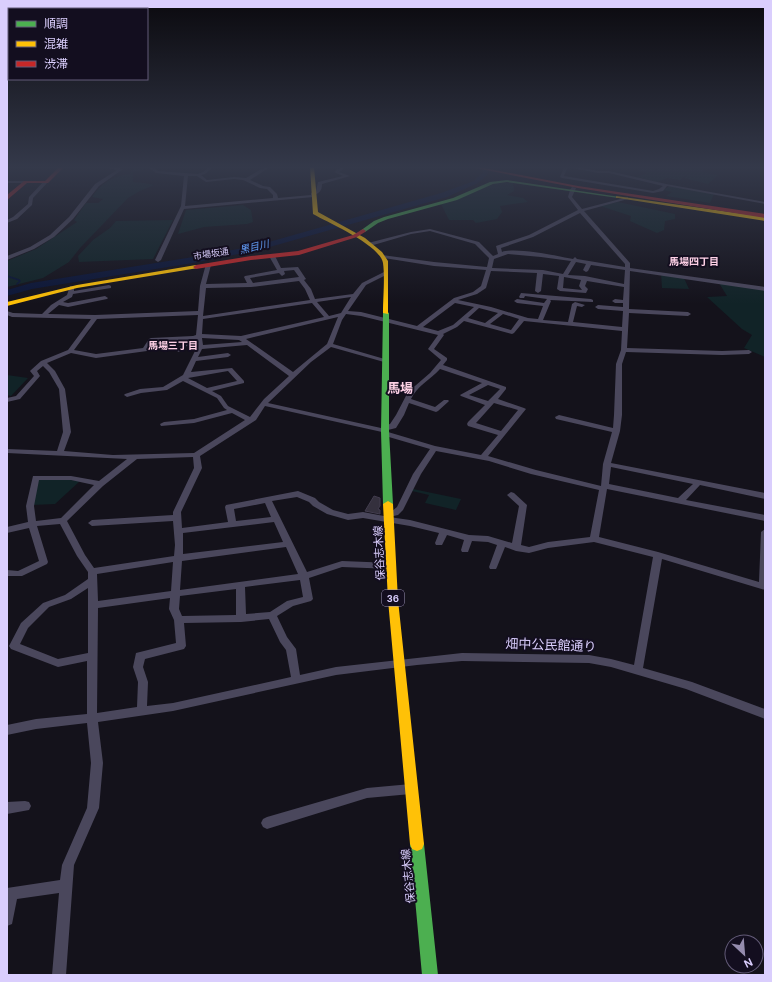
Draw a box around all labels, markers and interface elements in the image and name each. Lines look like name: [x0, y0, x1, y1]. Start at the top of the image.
legend: [8, 8, 148, 80]
text: 順調: [44, 16, 68, 32]
text: 混雑: [44, 36, 68, 52]
text: 渋滞: [44, 56, 68, 72]
water label: 黒目川: [238, 237, 271, 257]
street label: 市場坂通: [192, 245, 230, 263]
district label: 馬場四丁目: [669, 255, 719, 268]
district label: 馬場三丁目: [148, 339, 198, 352]
district label: 馬場: [387, 380, 413, 397]
street label: 保谷志木線: [371, 525, 387, 581]
road number: 36: [382, 590, 404, 606]
street label: 畑中公民館通り: [505, 635, 597, 655]
street label: 保谷志木線: [398, 848, 418, 904]
north arrow: [724, 934, 764, 974]
text: N: [742, 955, 755, 971]

